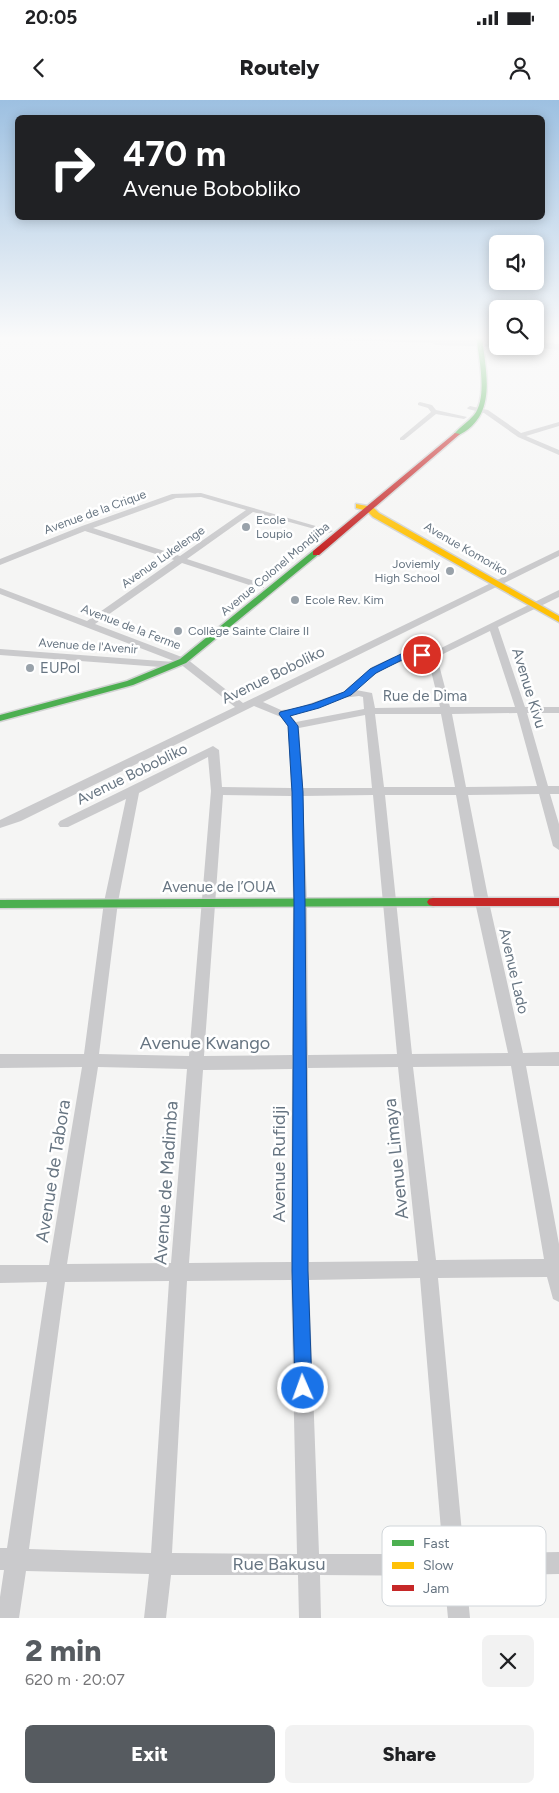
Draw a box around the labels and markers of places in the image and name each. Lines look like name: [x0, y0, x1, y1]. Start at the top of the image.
place label: Ecole Loupio: [256, 513, 293, 541]
marker: Ecole Loupio: [240, 521, 252, 533]
place label: Joviemly High School: [374, 557, 441, 585]
marker: Joviemly High School: [444, 565, 456, 577]
place label: Ecole Rev. Kim: [305, 593, 384, 607]
marker: Ecole Rev. Kim: [289, 594, 301, 606]
place label: Collège Sainte Claire II: [188, 624, 309, 638]
marker: Collège Sainte Claire II: [172, 625, 184, 637]
pin: [401, 634, 443, 676]
place label: EUPol: [40, 659, 80, 677]
marker: EUPol: [24, 662, 36, 674]

